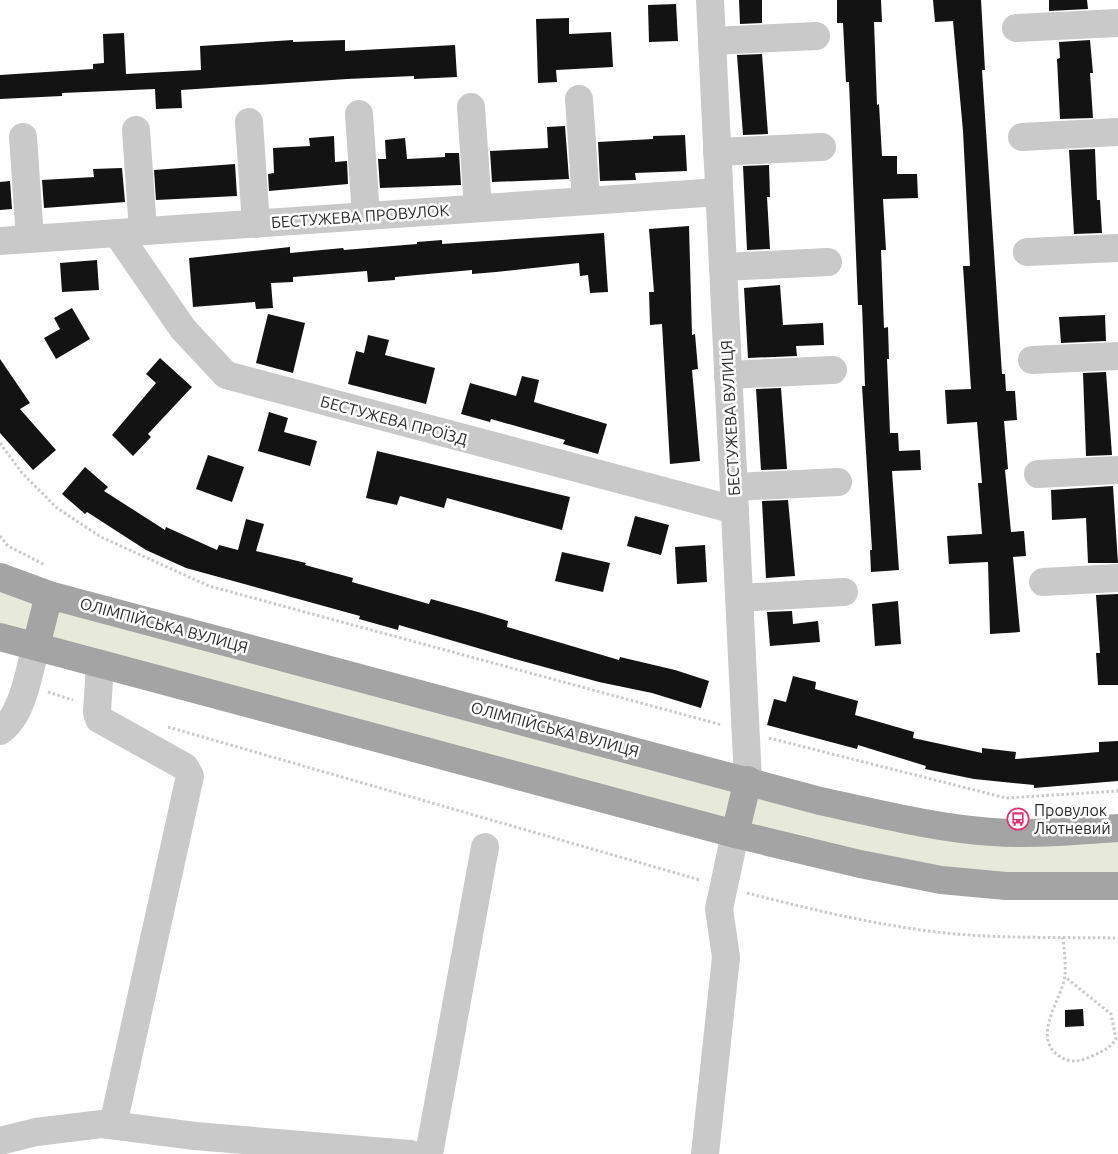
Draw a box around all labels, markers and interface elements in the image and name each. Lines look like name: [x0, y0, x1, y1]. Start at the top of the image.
street label: БЕСТУЖЕВА ПРОВУЛОК: [270, 201, 450, 231]
street label: БЕСТУЖЕВА ВУЛИЦЯ: [717, 340, 743, 496]
street label: БЕСТУЖЕВА ПРОЇЗД: [319, 392, 469, 448]
street label: ОЛІМПІЙСЬКА ВУЛИЦЯ: [78, 593, 250, 656]
street label: ОЛІМПІЙСЬКА ВУЛИЦЯ: [469, 697, 641, 760]
place label: Провулок Лютневий: [1034, 801, 1111, 837]
bus stop icon: Провулок Лютневий: [1006, 807, 1030, 831]

